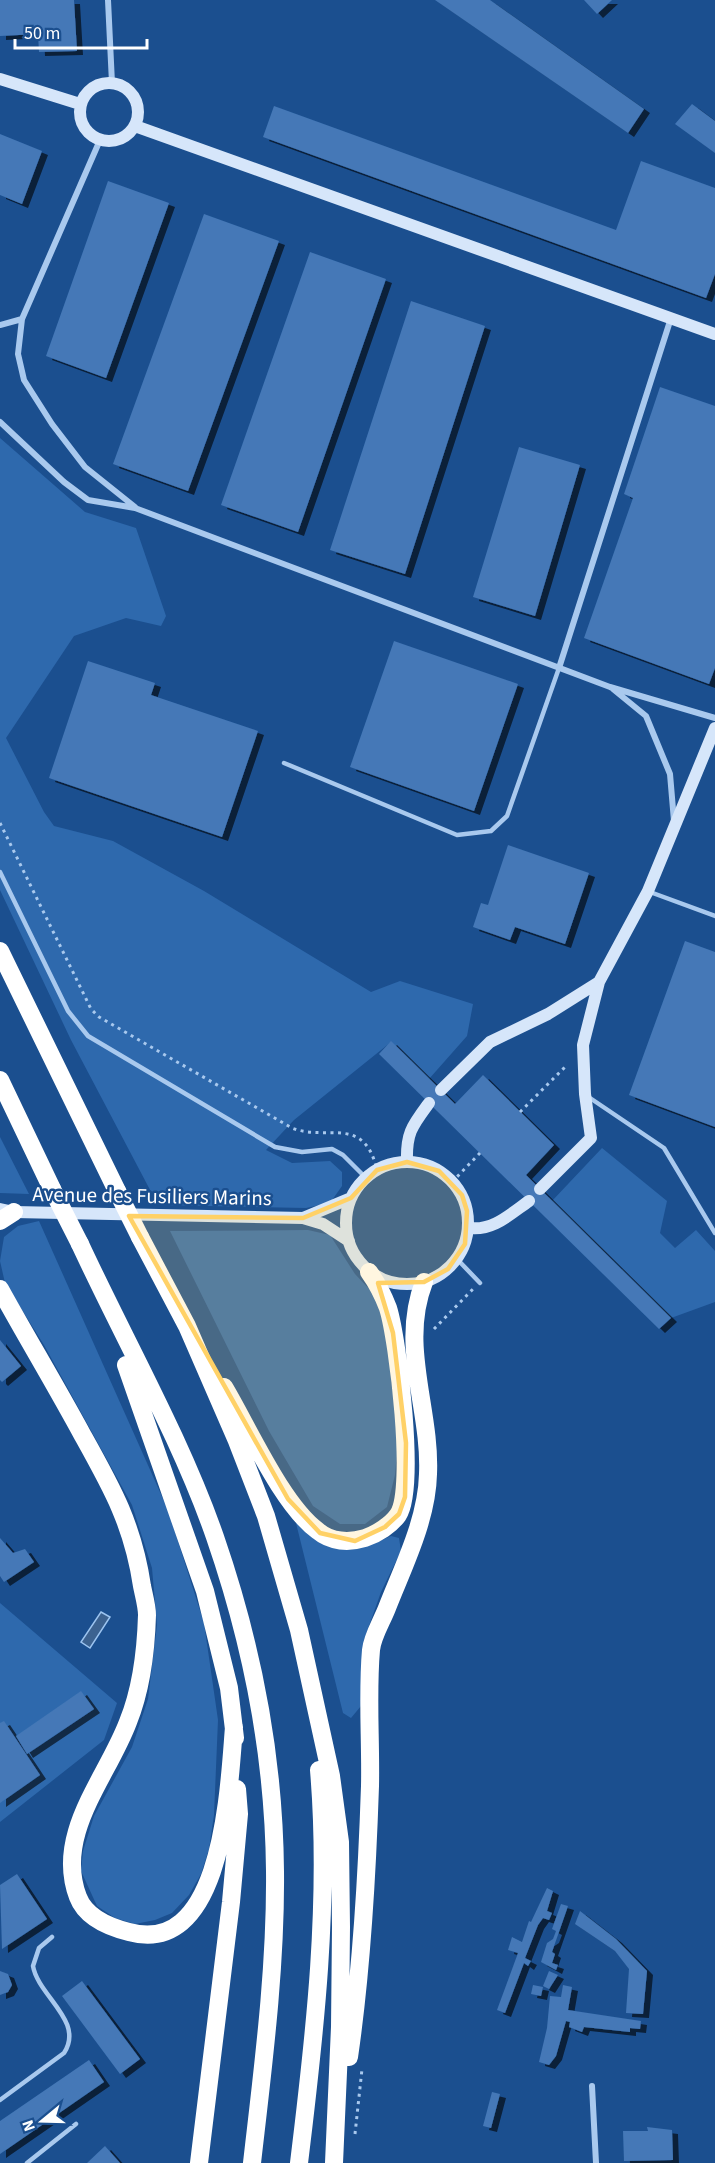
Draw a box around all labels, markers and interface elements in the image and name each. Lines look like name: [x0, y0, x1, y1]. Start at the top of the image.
scale bar: [15, 12, 147, 50]
text: 50 m: [24, 21, 60, 46]
street label: Avenue des Fusiliers Marins: [32, 1179, 272, 1213]
north arrow: [12, 2091, 72, 2151]
text: N: [17, 2117, 41, 2134]

